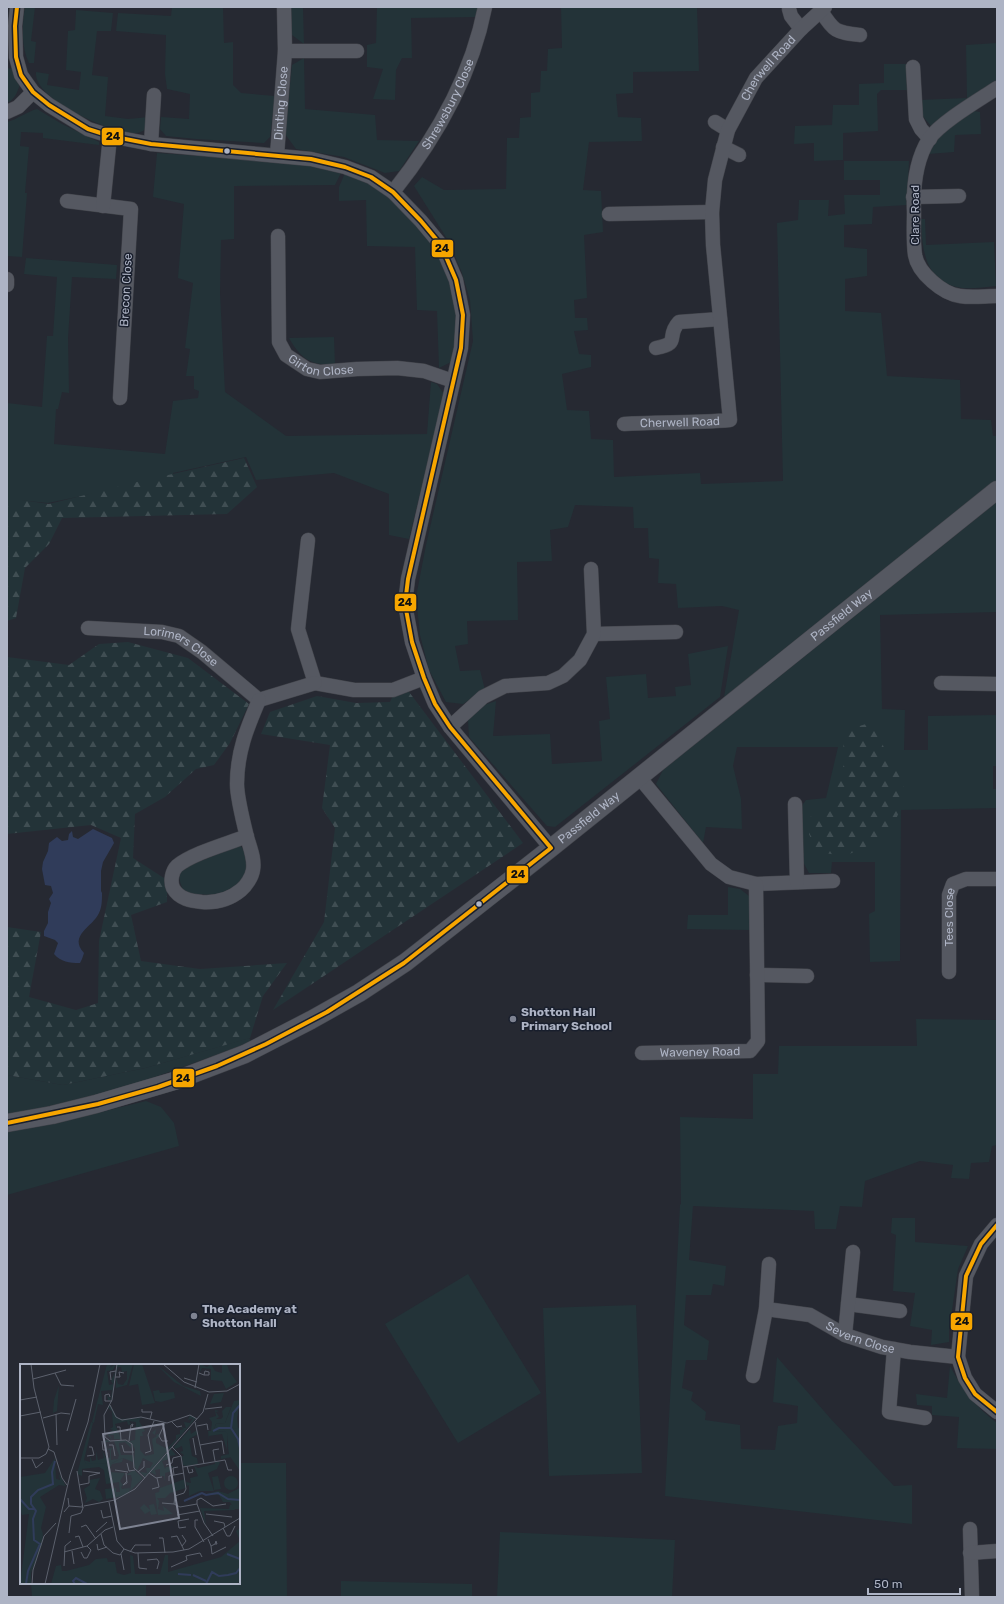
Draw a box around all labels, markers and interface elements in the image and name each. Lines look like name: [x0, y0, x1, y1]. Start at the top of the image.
street label: Cherwell Road: [738, 33, 799, 103]
street label: Shrewsbury Close: [419, 57, 477, 152]
street label: Dinting Close: [271, 65, 291, 141]
line badge: 24: [101, 127, 124, 146]
text: 24: [106, 130, 121, 143]
unlabelled marker: [222, 146, 232, 156]
street label: Clare Road: [908, 185, 922, 245]
line badge: 24: [431, 239, 454, 258]
text: 24: [435, 242, 450, 255]
street label: Brecon Close: [117, 253, 135, 327]
street label: Girton Close: [286, 351, 354, 379]
street label: Cherwell Road: [640, 414, 720, 430]
street label: Passfield Way: [808, 586, 876, 644]
line badge: 24: [394, 593, 417, 612]
text: 24: [398, 596, 413, 609]
street label: Lorimers Close: [143, 624, 221, 670]
street label: Passfield Way: [555, 788, 623, 847]
line badge: 24: [506, 865, 529, 884]
text: 24: [511, 868, 526, 881]
street label: Tees Close: [942, 885, 958, 947]
unlabelled marker: [474, 899, 484, 909]
place label: Shotton Hall Primary School: [521, 1005, 612, 1033]
marker: Shotton Hall Primary School: [508, 1014, 518, 1024]
street label: Waveney Road: [660, 1044, 740, 1060]
line badge: 24: [172, 1068, 195, 1088]
text: 24: [176, 1072, 191, 1085]
place label: The Academy at Shotton Hall: [202, 1302, 297, 1330]
marker: The Academy at Shotton Hall: [189, 1311, 199, 1321]
line badge: 24: [950, 1312, 973, 1331]
text: 24: [955, 1315, 970, 1328]
street label: Severn Close: [823, 1318, 896, 1356]
inset map: [20, 1364, 240, 1584]
scale bar: [868, 1570, 960, 1596]
text: 50 m: [874, 1577, 902, 1591]

